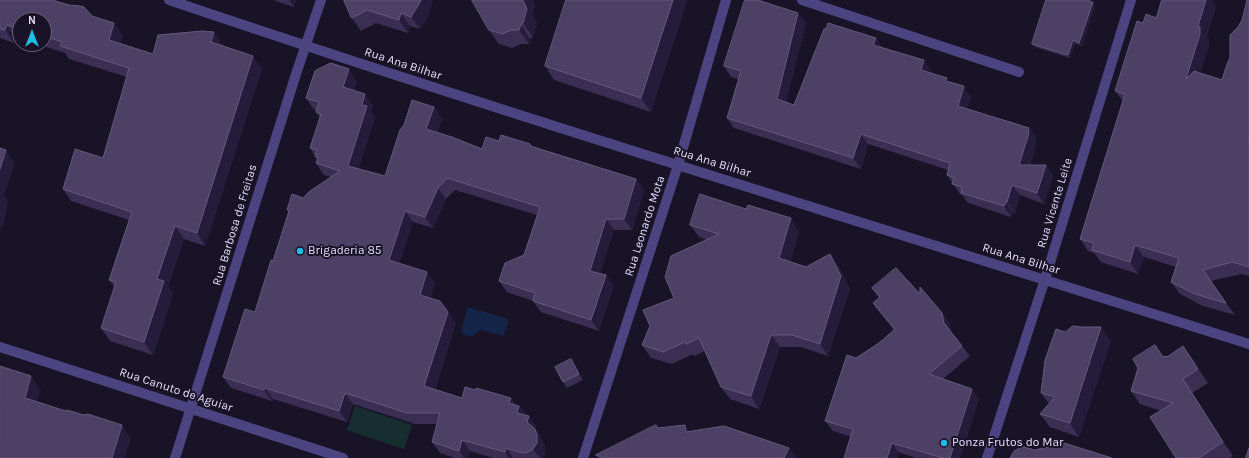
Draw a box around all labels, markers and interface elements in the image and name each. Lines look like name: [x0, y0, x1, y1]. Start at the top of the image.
north arrow: [12, 12, 52, 52]
text: N: [28, 14, 36, 27]
street label: Rua Ana Bilhar: [363, 45, 443, 83]
street label: Rua Ana Bilhar: [672, 143, 752, 181]
street label: Rua Vicente Leite: [1034, 156, 1076, 250]
street label: Rua Barbosa de Freitas: [210, 163, 260, 287]
street label: Rua Leonardo Mota: [622, 174, 668, 278]
street label: Rua Ana Bilhar: [981, 240, 1061, 278]
place label: Brigaderia 85: [308, 244, 382, 258]
marker: Brigaderia 85: [295, 246, 305, 256]
street label: Rua Canuto de Aguiar: [118, 365, 234, 415]
place label: Ponza Frutos do Mar: [952, 436, 1063, 450]
marker: Ponza Frutos do Mar: [939, 438, 949, 448]

